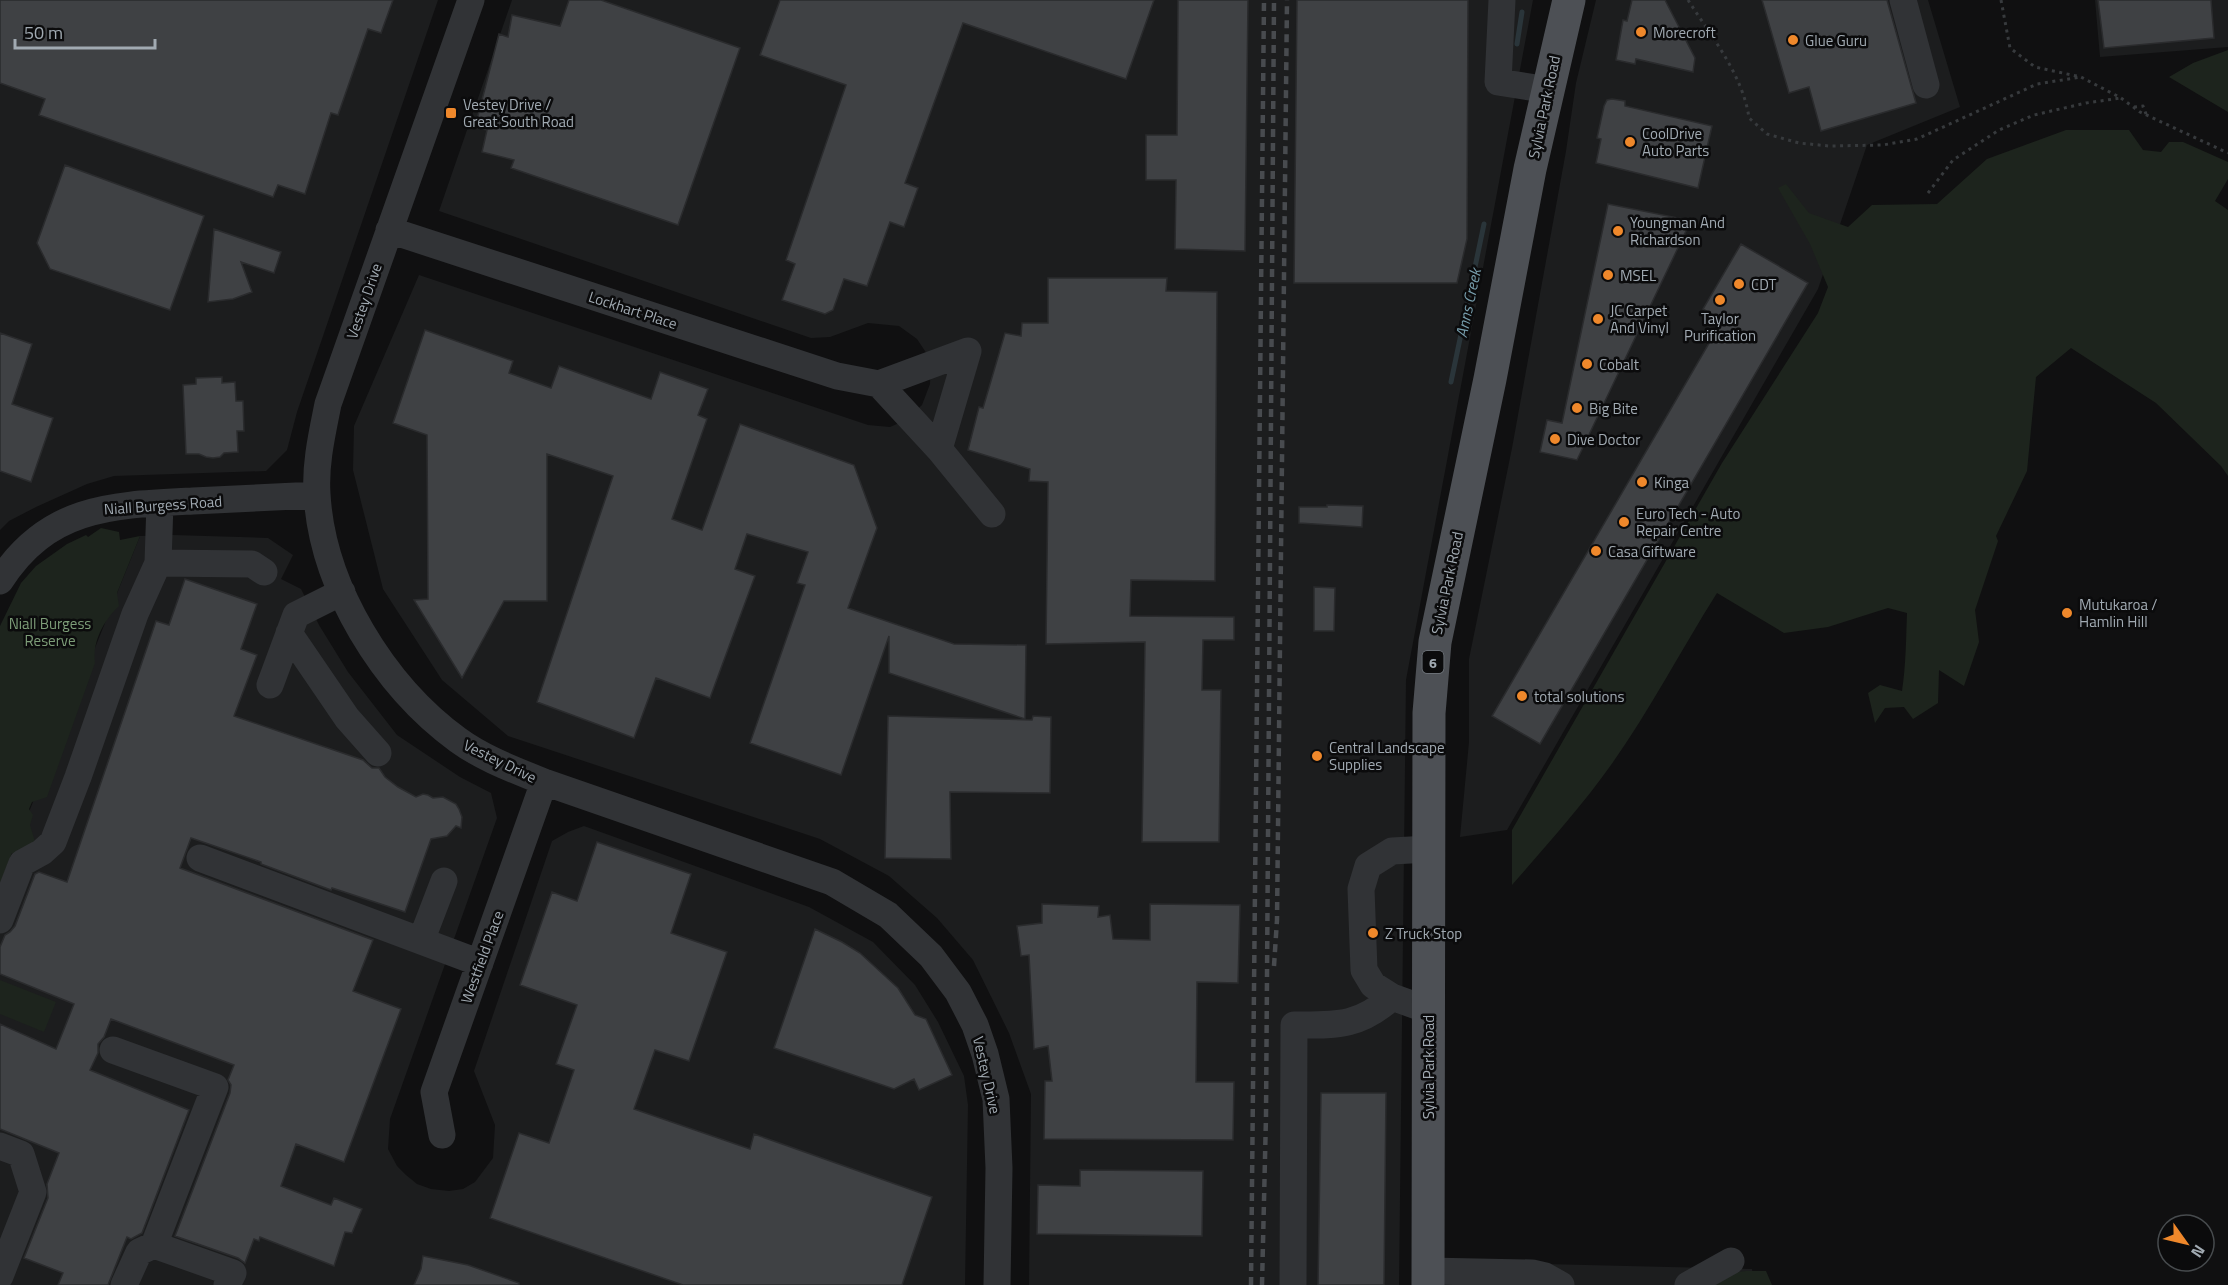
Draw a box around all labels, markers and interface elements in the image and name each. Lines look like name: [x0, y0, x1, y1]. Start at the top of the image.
scale bar: [15, 12, 154, 50]
text: 50 m: [24, 19, 63, 46]
place label: Morecroft: [1653, 21, 1717, 44]
marker: Morecroft: [1634, 25, 1648, 39]
place label: Glue Guru: [1805, 29, 1867, 52]
marker: Glue Guru: [1786, 33, 1800, 47]
street label: Sylvia Park Road: [1522, 54, 1566, 160]
place label: Vestey Drive / Great South Road: [463, 93, 574, 133]
marker: Vestey Drive / Great South Road: [444, 106, 458, 120]
place label: CoolDrive Auto Parts: [1642, 122, 1709, 162]
marker: CoolDrive Auto Parts: [1623, 135, 1637, 149]
place label: Youngman And Richardson: [1630, 211, 1725, 251]
marker: Youngman And Richardson: [1611, 224, 1625, 238]
street label: Vestey Drive: [340, 260, 388, 342]
water label: Anns Creek: [1449, 264, 1487, 340]
place label: MSEL: [1620, 264, 1656, 287]
marker: MSEL: [1601, 268, 1615, 282]
place label: CDT: [1751, 273, 1776, 296]
marker: CDT: [1732, 277, 1746, 291]
street label: Lockhart Place: [586, 285, 680, 335]
marker: Taylor Purification: [1713, 293, 1727, 307]
place label: JC Carpet And Vinyl: [1610, 299, 1669, 339]
place label: Taylor Purification: [1684, 307, 1756, 347]
marker: JC Carpet And Vinyl: [1591, 312, 1605, 326]
place label: Cobalt: [1599, 353, 1640, 376]
marker: Cobalt: [1580, 357, 1594, 371]
place label: Big Bite: [1589, 397, 1638, 420]
marker: Big Bite: [1570, 401, 1584, 415]
place label: Dive Doctor: [1567, 428, 1640, 451]
marker: Dive Doctor: [1548, 432, 1562, 446]
place label: Kinga: [1654, 471, 1690, 494]
marker: Kinga: [1635, 475, 1649, 489]
street label: Niall Burgess Road: [103, 489, 223, 521]
place label: Euro Tech - Auto Repair Centre: [1636, 502, 1740, 542]
marker: Euro Tech - Auto Repair Centre: [1617, 515, 1631, 529]
street label: Sylvia Park Road: [1425, 530, 1469, 636]
place label: Casa Giftware: [1608, 540, 1696, 563]
marker: Casa Giftware: [1589, 544, 1603, 558]
place label: Mutukaroa / Hamlin Hill: [2079, 593, 2157, 633]
marker: Mutukaroa / Hamlin Hill: [2060, 606, 2074, 620]
park label: Niall Burgess Reserve: [9, 612, 91, 652]
road number: 6: [1422, 651, 1444, 673]
place label: total solutions: [1534, 685, 1625, 708]
marker: total solutions: [1515, 689, 1529, 703]
street label: Vestey Drive: [460, 733, 540, 789]
place label: Central Landscape Supplies: [1329, 736, 1445, 776]
marker: Central Landscape Supplies: [1310, 749, 1324, 763]
street label: Westfield Place: [455, 907, 509, 1007]
place label: Z Truck Stop: [1385, 922, 1462, 945]
marker: Z Truck Stop: [1366, 926, 1380, 940]
street label: Sylvia Park Road: [1417, 1015, 1440, 1119]
street label: Vestey Drive: [967, 1034, 1007, 1116]
north arrow: [2156, 1213, 2216, 1273]
text: N: [2185, 1240, 2211, 1263]

